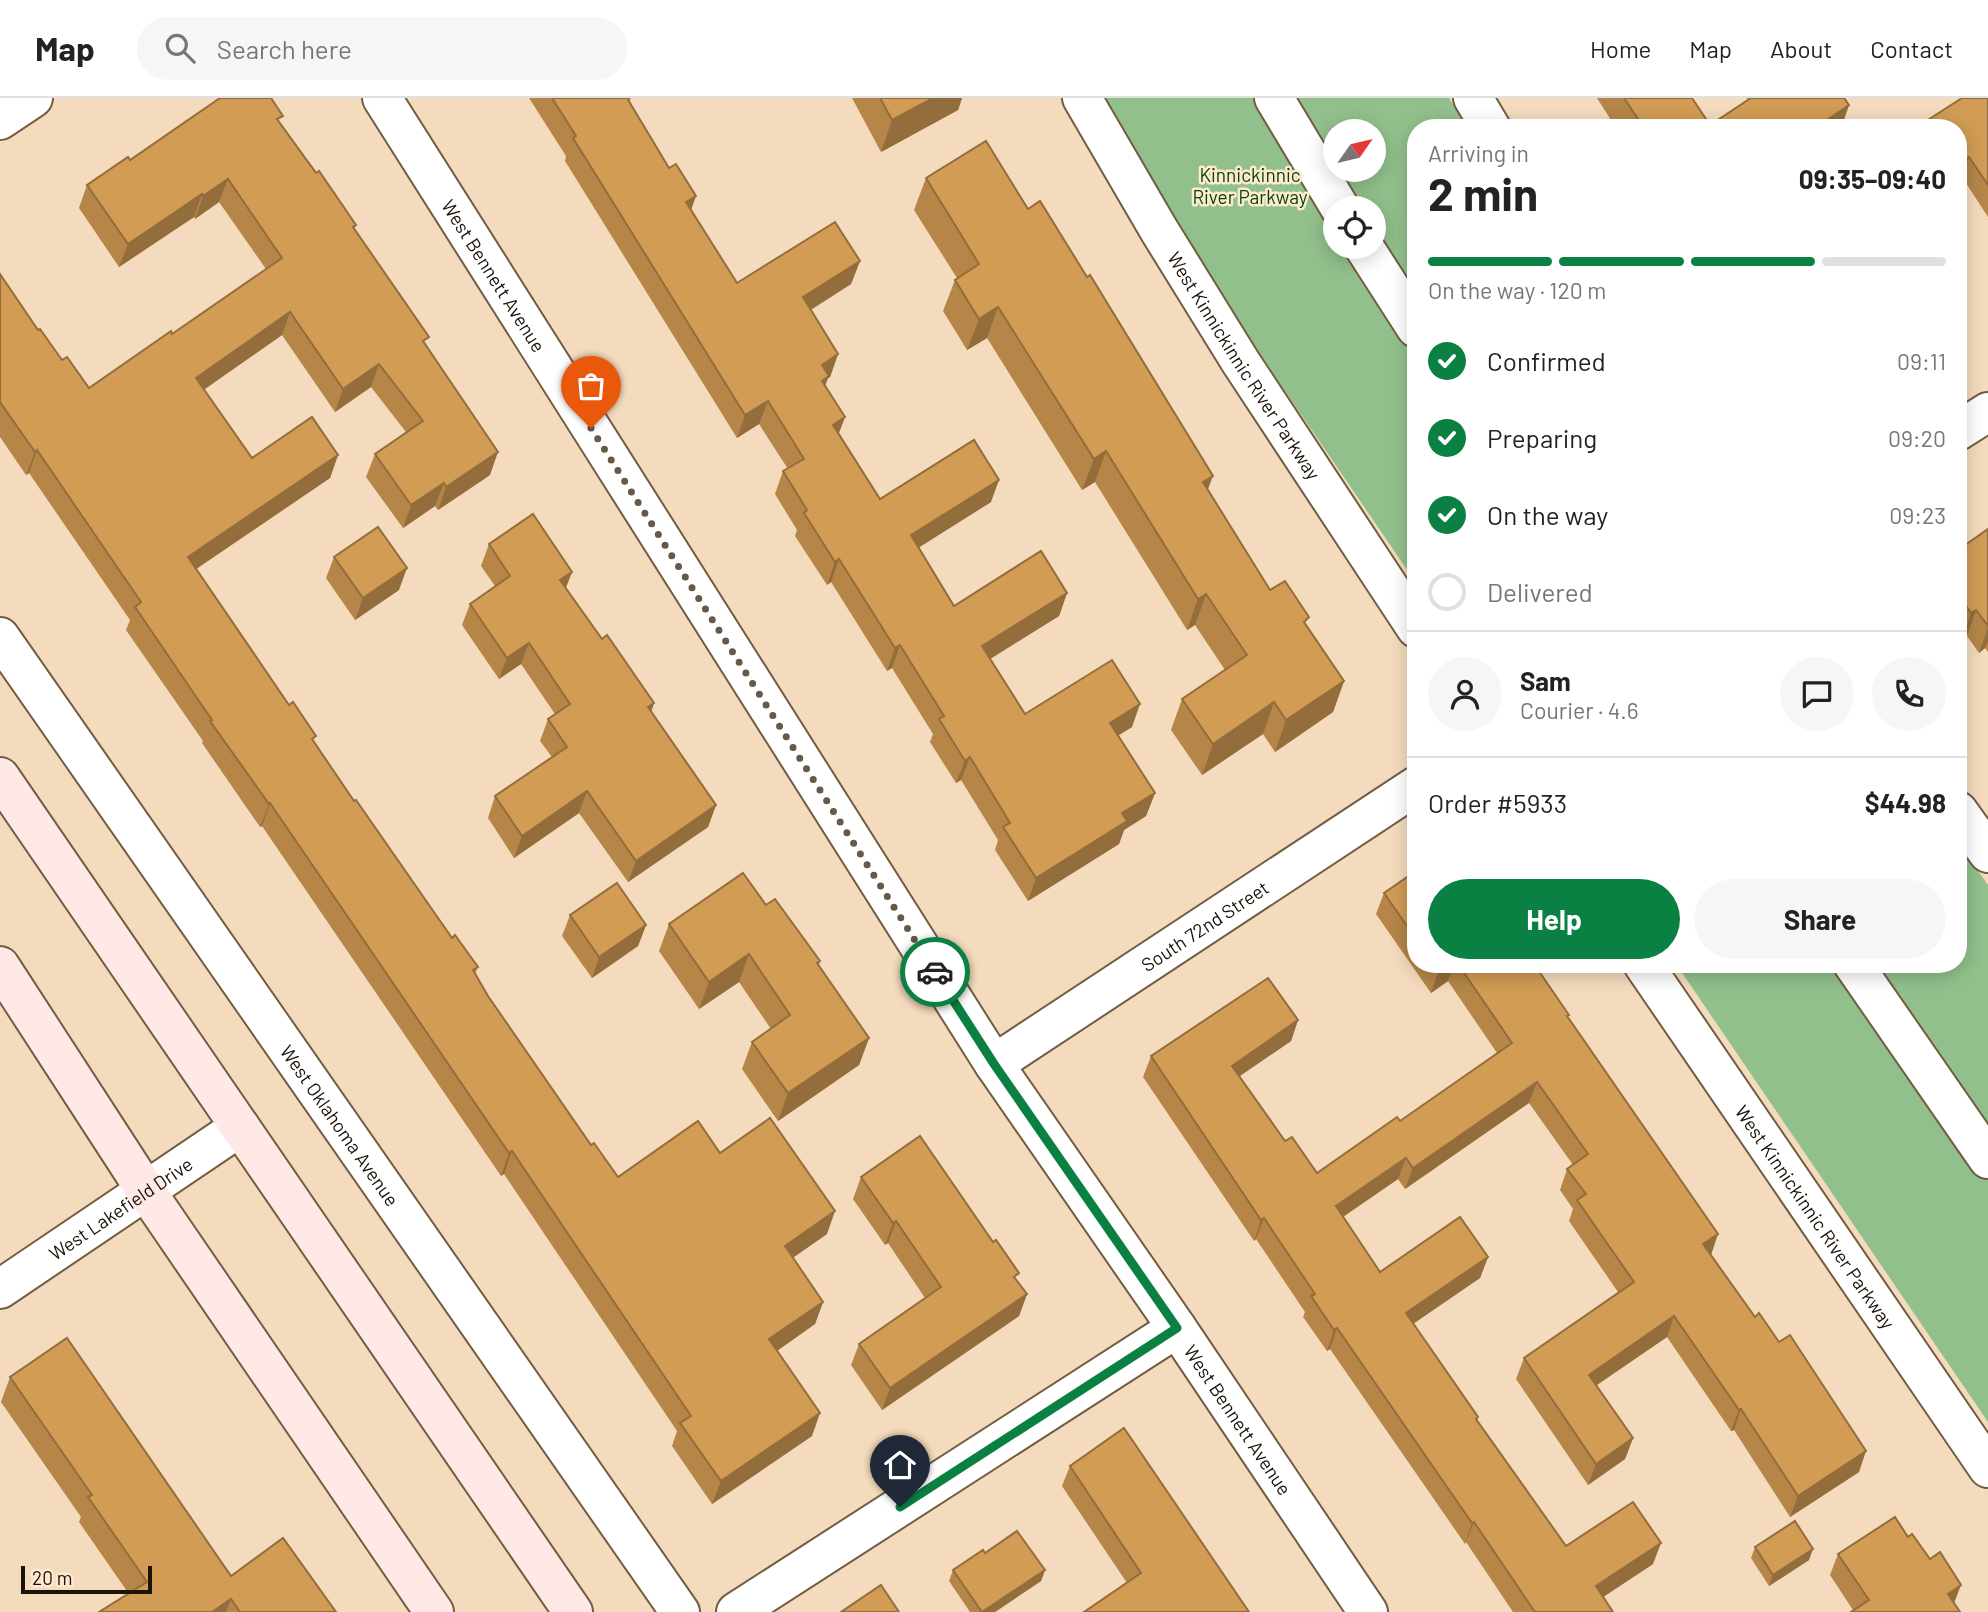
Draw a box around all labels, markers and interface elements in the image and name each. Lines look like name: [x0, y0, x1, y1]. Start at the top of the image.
search box: [137, 17, 627, 80]
text: Map: [35, 28, 95, 68]
icon: search: [161, 29, 199, 67]
text: Search here: [217, 33, 352, 64]
text: Home: [1590, 34, 1651, 63]
text: Map: [1689, 34, 1732, 63]
text: About: [1770, 34, 1832, 63]
text: Contact: [1870, 34, 1953, 63]
north arrow: [1323, 119, 1386, 182]
map controls: [1323, 119, 1386, 259]
text: Arriving in: [1428, 139, 1529, 167]
park label: Kinnickinnic River Parkway: [1192, 163, 1308, 208]
text: 09:35–09:40: [1799, 163, 1946, 194]
text: 2 min: [1428, 165, 1538, 220]
street label: West Bennett Avenue: [438, 195, 551, 356]
button: locate: [1323, 196, 1386, 259]
street label: West Kinnickinnic River Parkway: [1163, 247, 1326, 484]
text: On the way · 120 m: [1428, 276, 1606, 304]
icon: check: [1428, 342, 1466, 380]
text: Confirmed: [1487, 345, 1606, 376]
text: 09:11: [1897, 347, 1946, 375]
pin: [561, 356, 621, 428]
icon: bag: [572, 367, 610, 405]
icon: check: [1428, 419, 1466, 457]
text: Preparing: [1487, 422, 1597, 453]
text: 09:20: [1888, 424, 1946, 452]
icon: check: [1428, 496, 1466, 534]
text: On the way: [1487, 499, 1608, 530]
text: 09:23: [1889, 501, 1946, 529]
text: Delivered: [1487, 576, 1593, 607]
button: person: [1428, 657, 1502, 731]
button: chat: [1780, 657, 1854, 731]
button: phone: [1872, 657, 1946, 731]
text: Sam: [1520, 665, 1571, 696]
text: Courier · 4.6: [1520, 696, 1639, 724]
text: Order #5933: [1428, 787, 1567, 818]
text: $44.98: [1865, 787, 1946, 818]
street label: South 72nd Street: [1136, 875, 1273, 976]
button: Help: [1428, 879, 1680, 959]
button: Share: [1694, 879, 1946, 959]
courier: [900, 937, 970, 1007]
icon: car: [916, 953, 954, 991]
street label: West Oklahoma Avenue: [276, 1040, 404, 1210]
street label: West Kinnickinnic River Parkway: [1731, 1100, 1901, 1333]
street label: West Lakefield Drive: [44, 1151, 196, 1264]
street label: West Bennett Avenue: [1180, 1340, 1297, 1499]
pin: [870, 1435, 930, 1507]
icon: home: [881, 1446, 919, 1484]
scale bar: [21, 1563, 152, 1595]
text: 20 m: [32, 1566, 72, 1589]

